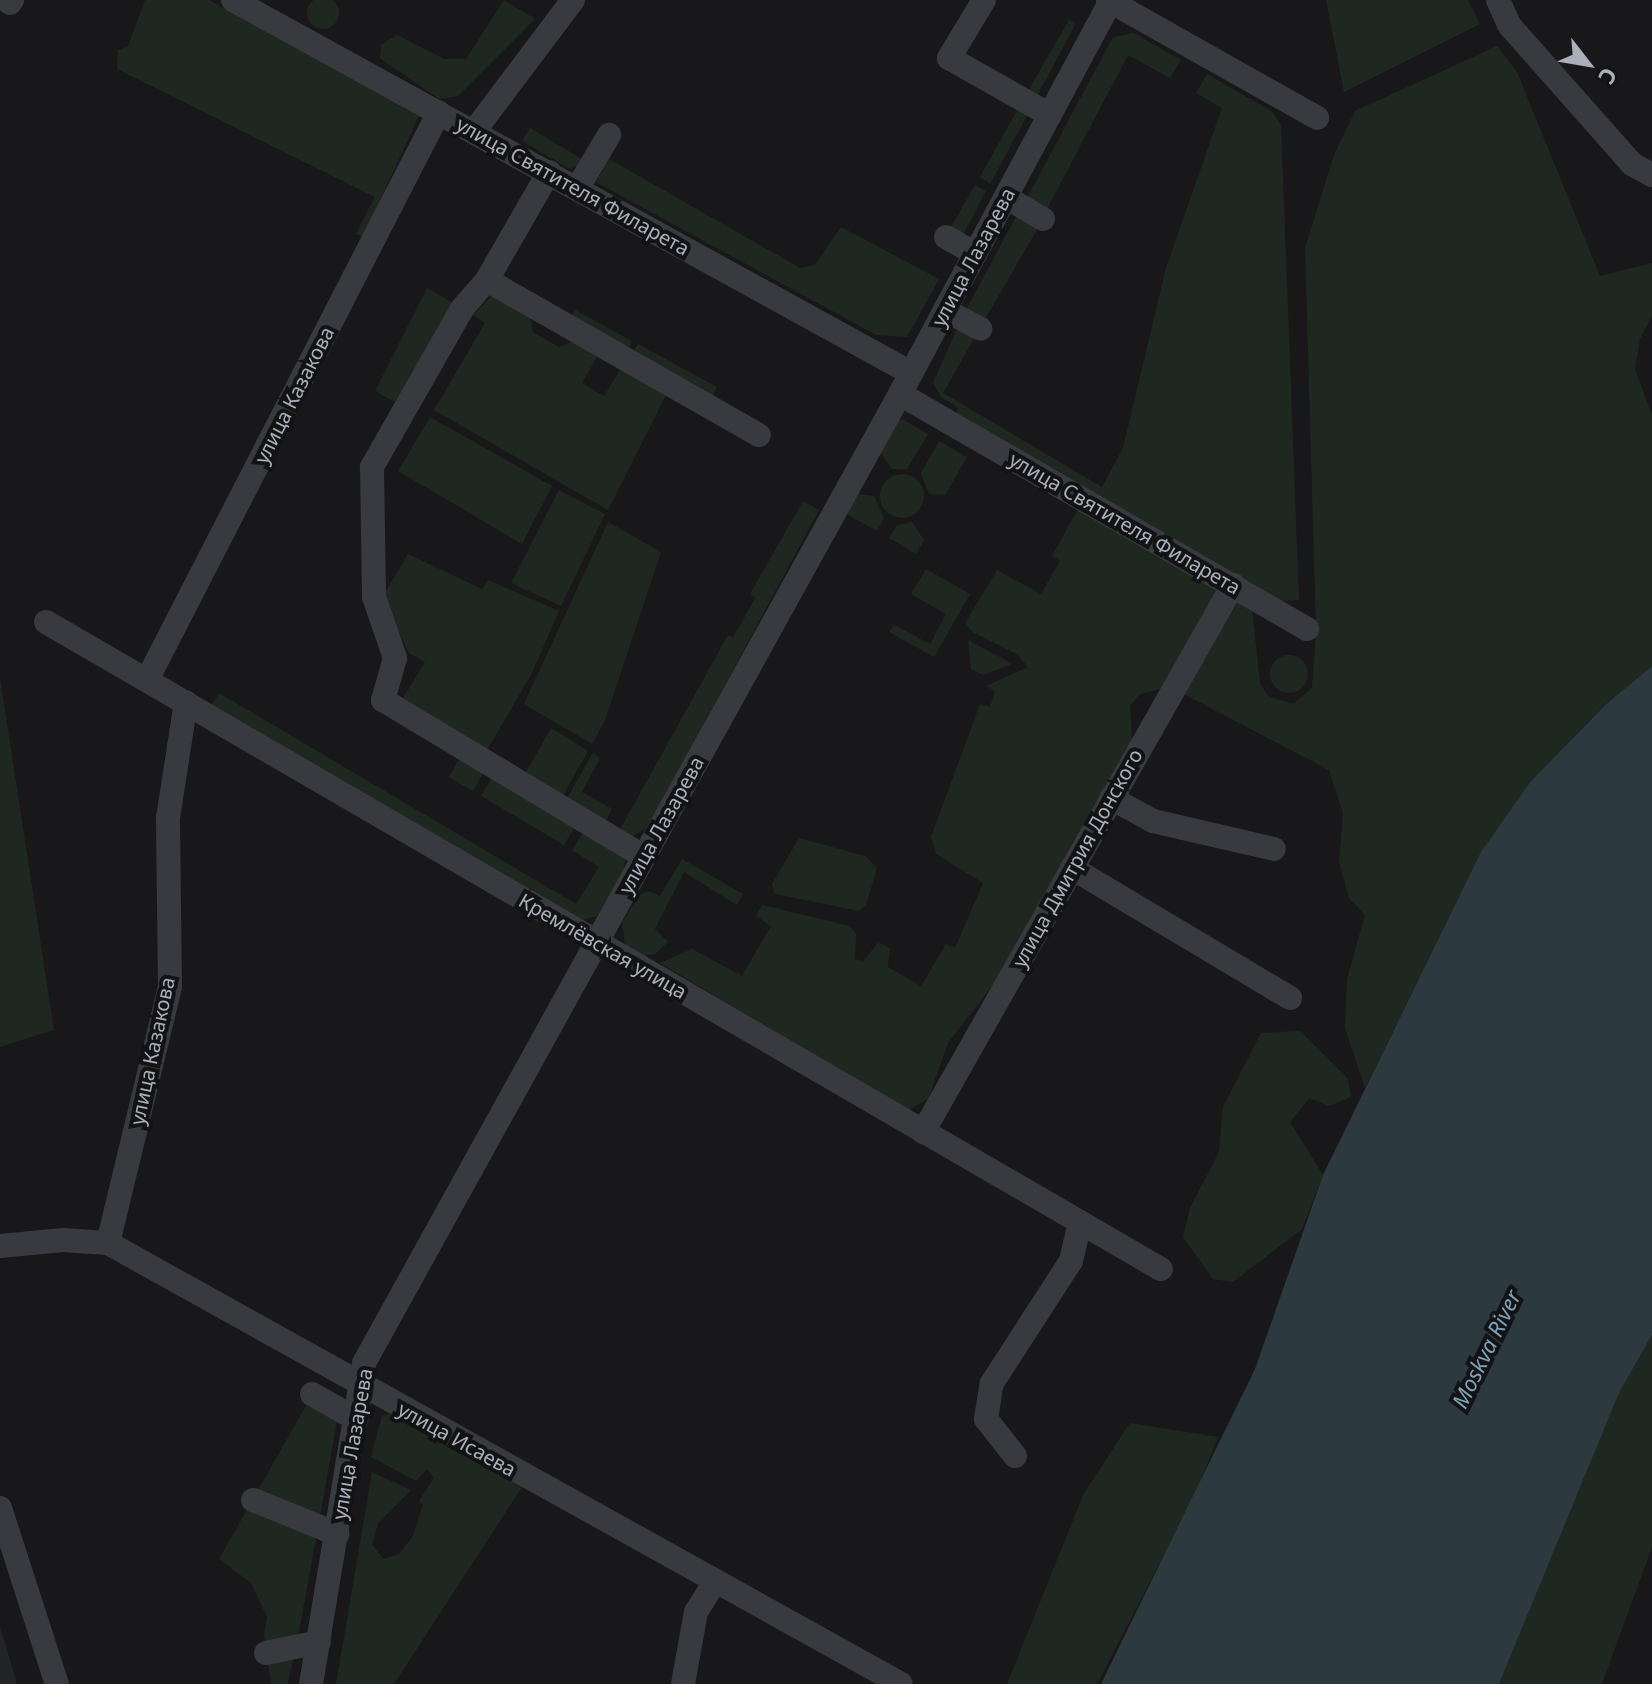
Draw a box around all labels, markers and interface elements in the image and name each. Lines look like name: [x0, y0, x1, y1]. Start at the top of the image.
north arrow: [1548, 24, 1628, 104]
text: С: [1592, 63, 1625, 90]
street label: улица Святителя Филарета: [452, 112, 694, 260]
street label: улица Лазарева: [926, 184, 1020, 330]
street label: улица Казакова: [249, 322, 339, 468]
street label: улица Святителя Филарета: [1005, 447, 1245, 599]
street label: улица Дмитрия Донского: [1007, 745, 1147, 971]
street label: улица Лазарева: [613, 752, 709, 898]
street label: Кремлёвская улица: [515, 888, 691, 1004]
street label: улица Казакова: [125, 975, 179, 1127]
water label: Moskva River: [1446, 1286, 1526, 1412]
street label: улица Лазарева: [327, 1366, 377, 1522]
street label: улица Исаева: [394, 1397, 520, 1481]

